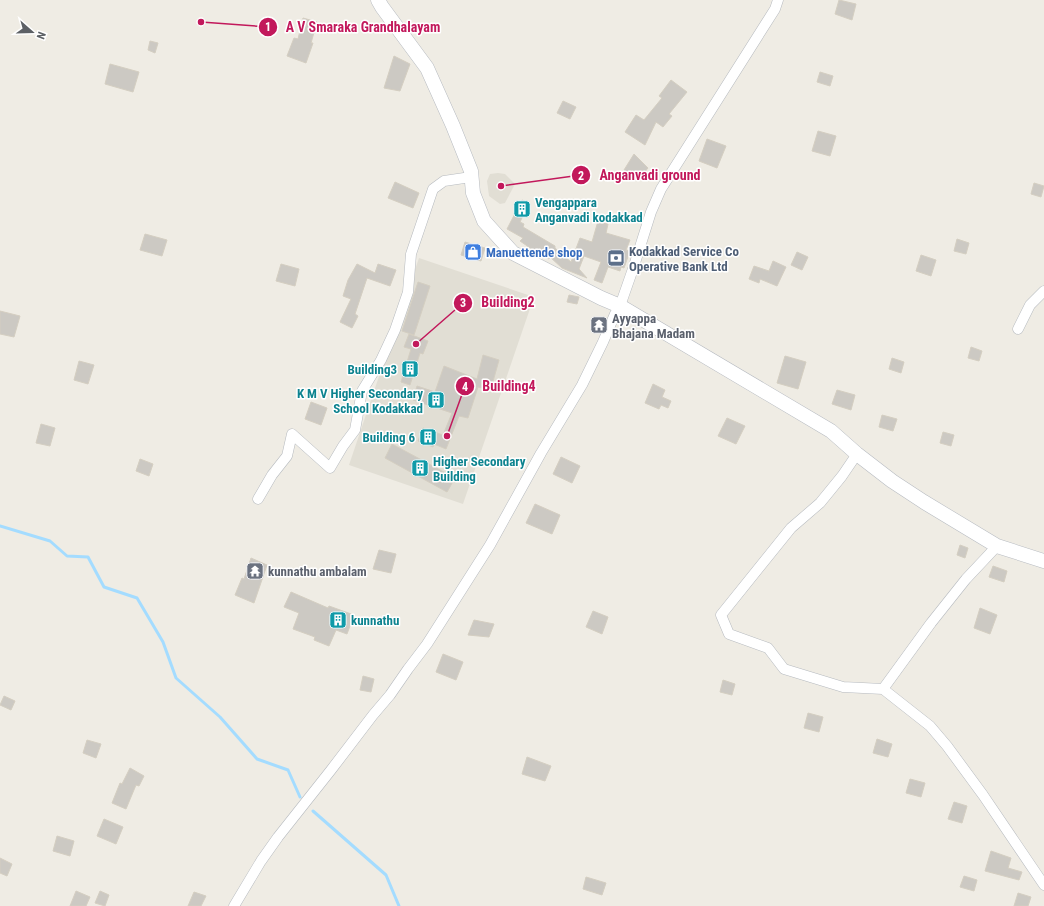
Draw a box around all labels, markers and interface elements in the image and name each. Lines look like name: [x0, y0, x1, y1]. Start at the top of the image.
north arrow: [12, 12, 52, 52]
callout: A V Smaraka Grandhalayam: [258, 14, 448, 40]
text: A V Smaraka Grandhalayam: [286, 19, 440, 35]
text: 1: [265, 20, 271, 34]
text: N: [34, 30, 48, 41]
callout: Anganvadi ground: [571, 162, 708, 188]
text: Anganvadi ground: [599, 167, 701, 183]
text: 2: [578, 169, 584, 183]
place label: Vengappara Anganvadi kodakkad: [535, 195, 643, 225]
building icon: Vengappara Anganvadi kodakkad: [512, 199, 532, 219]
shop icon: Manuettende shop: [463, 242, 483, 262]
place label: Kodakkad Service Co Operative Bank Ltd: [629, 244, 739, 274]
place label: Manuettende shop: [486, 245, 582, 260]
bank icon: Kodakkad Service Co Operative Bank Ltd: [606, 248, 626, 268]
callout: Building2: [453, 290, 542, 316]
text: Building2: [481, 294, 535, 310]
text: 3: [460, 296, 466, 310]
place label: Ayyappa Bhajana Madam: [612, 311, 695, 341]
temple icon: Ayyappa Bhajana Madam: [589, 315, 609, 335]
building icon: Building3: [400, 359, 420, 379]
place label: Building3: [348, 362, 397, 377]
callout: Building4: [455, 373, 544, 399]
text: Building4: [482, 378, 536, 394]
text: 4: [462, 380, 468, 394]
place label: K M V Higher Secondary School Kodakkad: [297, 386, 423, 416]
building icon: K M V Higher Secondary School Kodakkad: [426, 390, 446, 410]
building icon: Building 6: [418, 427, 438, 447]
place label: Building 6: [363, 430, 415, 445]
place label: Higher Secondary Building: [433, 454, 526, 484]
building icon: Higher Secondary Building: [410, 458, 430, 478]
temple icon: kunnathu ambalam: [245, 561, 265, 581]
place label: kunnathu ambalam: [268, 564, 367, 579]
building icon: kunnathu: [328, 610, 348, 630]
place label: kunnathu: [351, 613, 399, 628]

